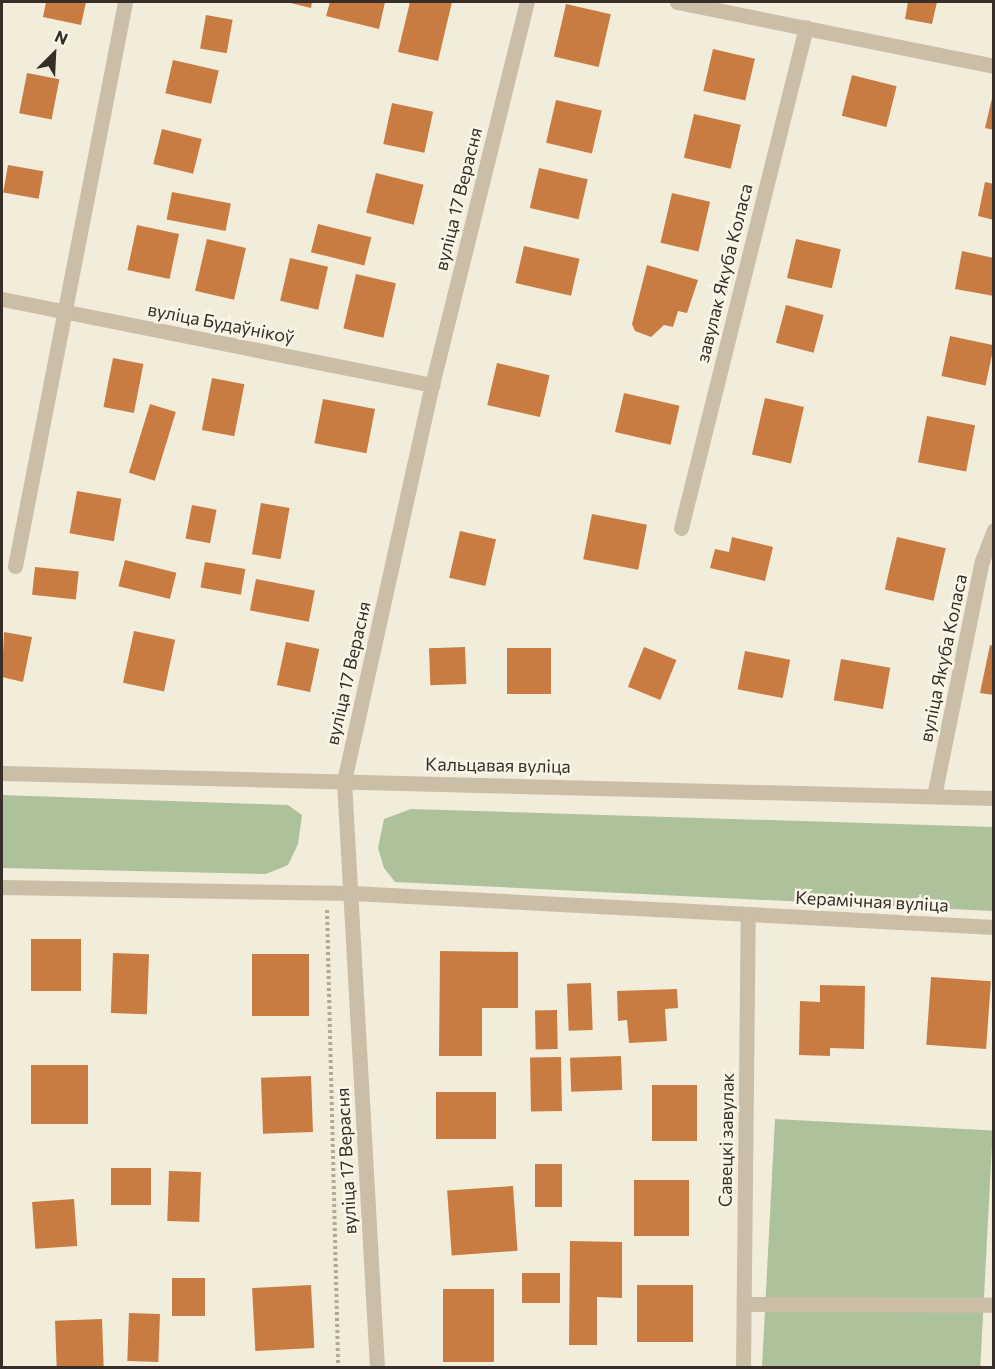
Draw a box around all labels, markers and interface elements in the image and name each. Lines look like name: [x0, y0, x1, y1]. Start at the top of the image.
north arrow: [24, 24, 84, 84]
text: N: [52, 26, 71, 48]
street label: вуліца 17 Верасня: [430, 125, 486, 273]
street label: завулак Якуба Коласа: [691, 181, 757, 365]
street label: вуліца Будаўнікоў: [146, 298, 296, 348]
street label: вуліца Якуба Коласа: [915, 572, 971, 744]
street label: вуліца 17 Верасня: [321, 599, 375, 747]
street label: Кальцавая вуліца: [425, 753, 571, 777]
street label: Керамічная вуліца: [795, 886, 949, 916]
street label: Савецкі завулак: [714, 1073, 738, 1207]
street label: вуліца 17 Верасня: [331, 1087, 361, 1235]

